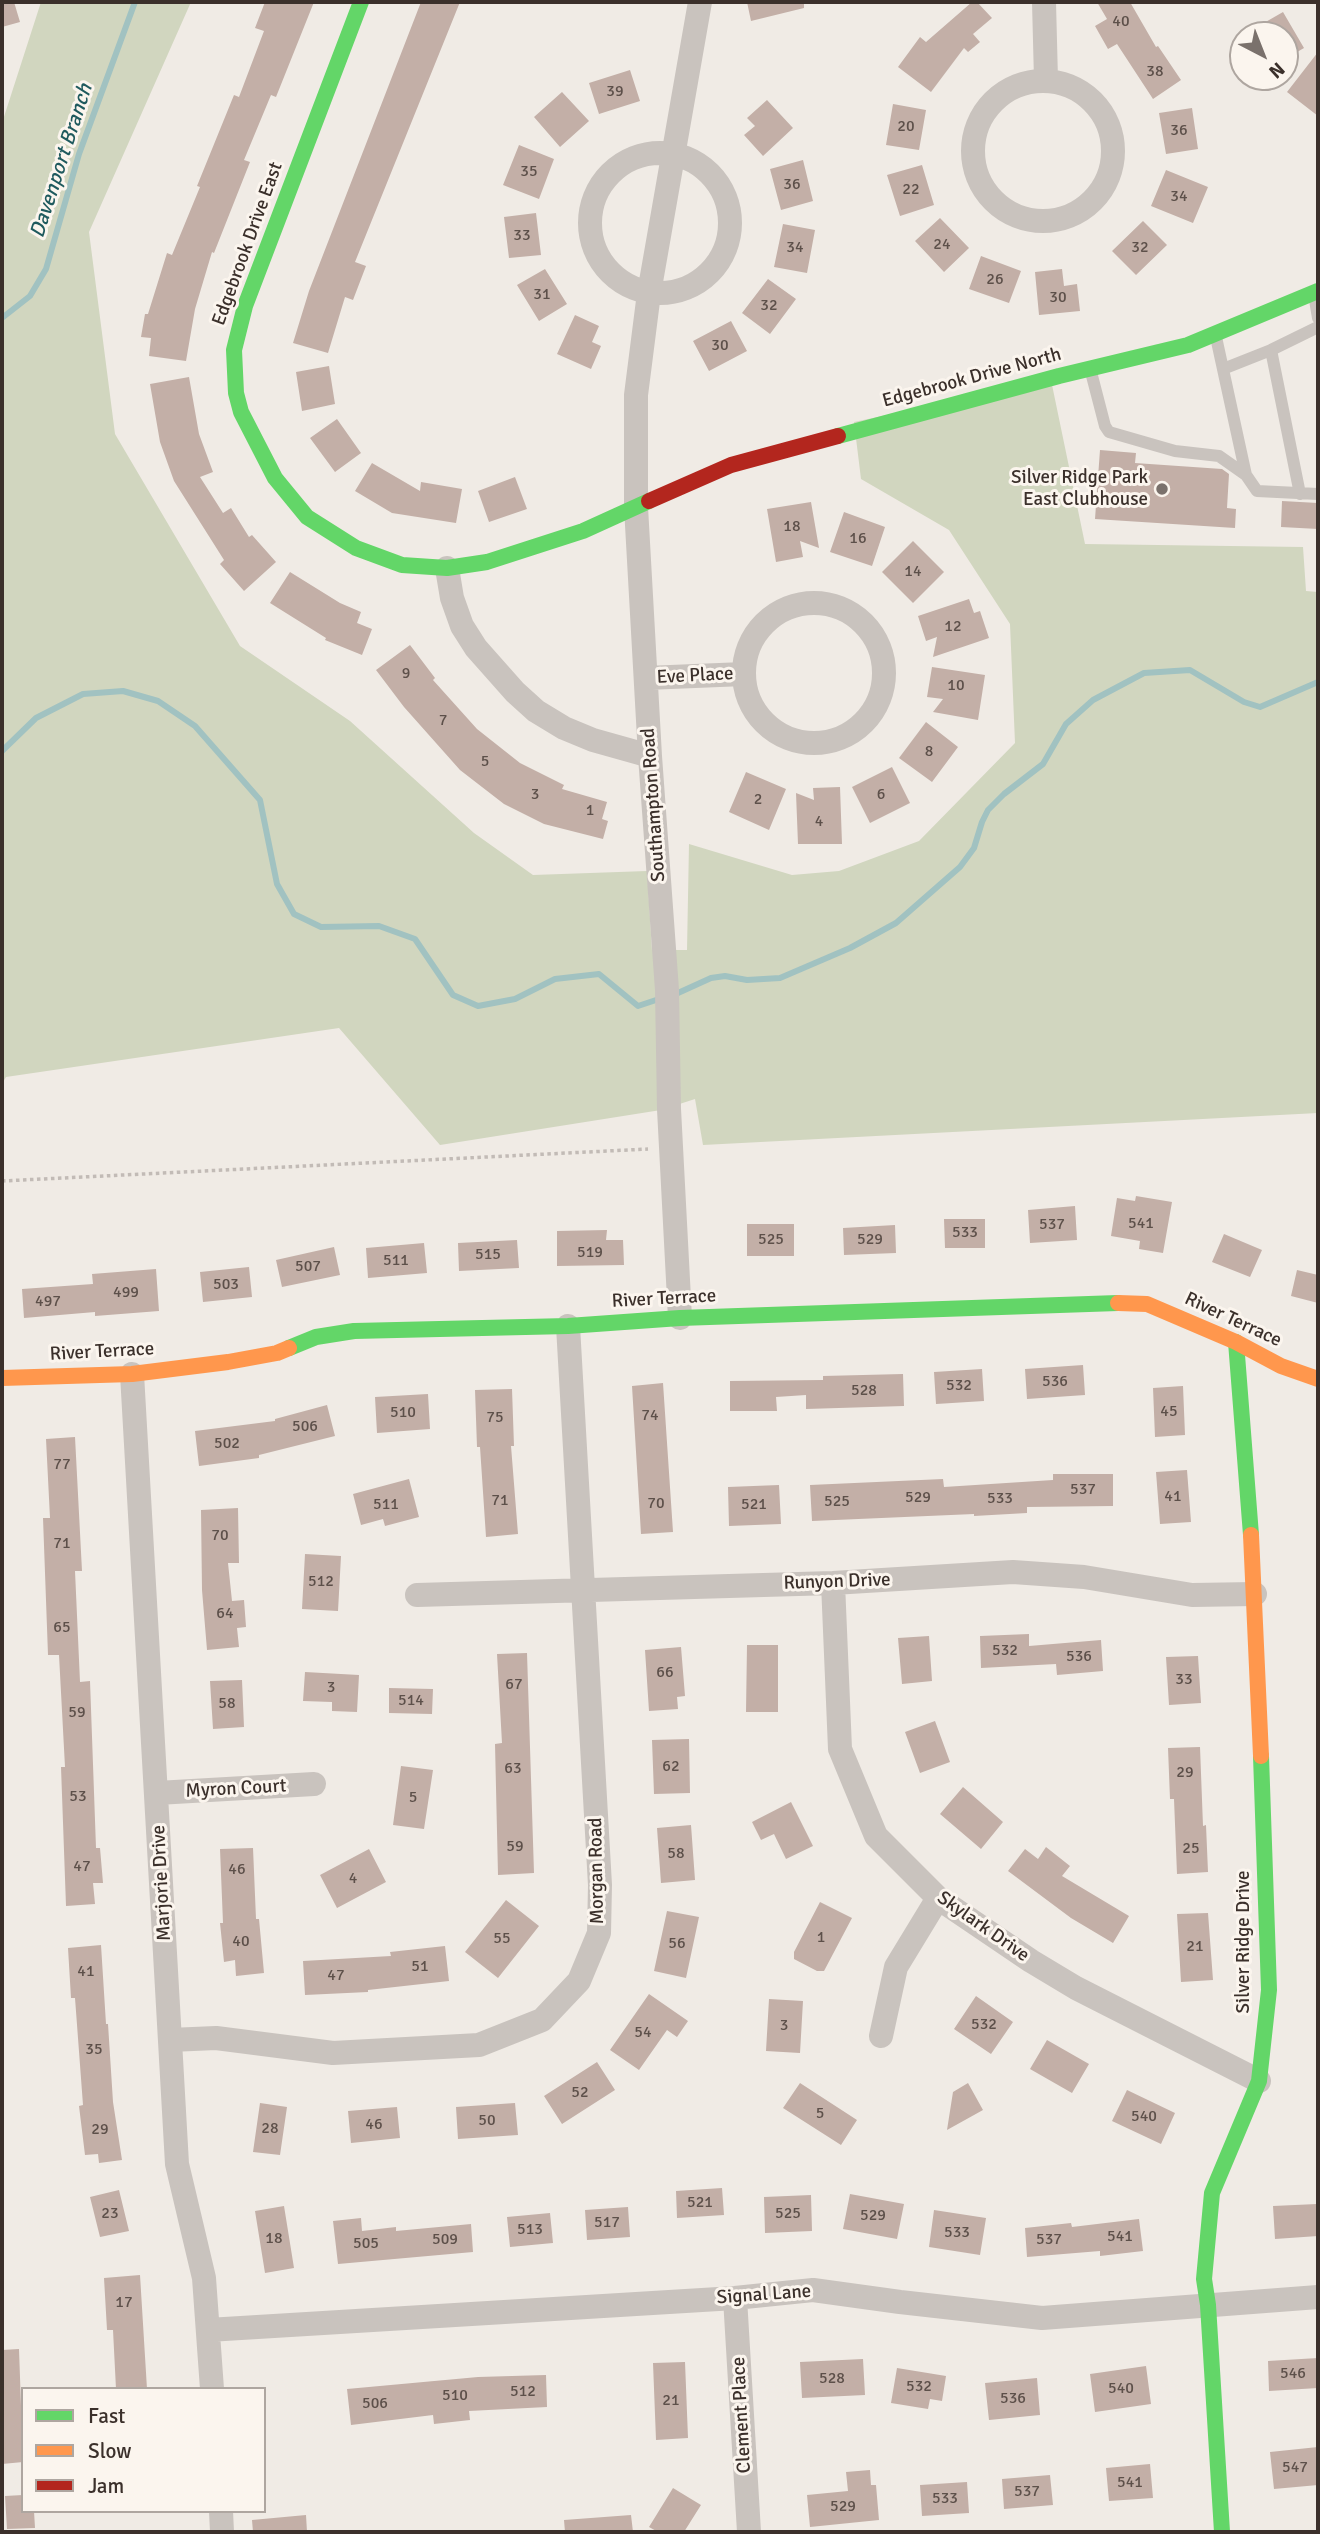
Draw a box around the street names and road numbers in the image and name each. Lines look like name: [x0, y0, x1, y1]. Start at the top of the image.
street label: Edgebrook Drive East: [208, 159, 288, 329]
street label: Edgebrook Drive North: [880, 343, 1064, 413]
street label: Eve Place: [656, 663, 734, 689]
street label: Southampton Road: [637, 727, 671, 883]
street label: River Terrace: [611, 1285, 717, 1313]
street label: River Terrace: [1181, 1288, 1285, 1352]
street label: River Terrace: [49, 1338, 155, 1366]
street label: Runyon Drive: [783, 1569, 891, 1595]
street label: Myron Court: [185, 1775, 287, 1803]
street label: Morgan Road: [585, 1817, 609, 1925]
street label: Marjorie Drive: [148, 1824, 176, 1942]
street label: Silver Ridge Drive: [1233, 1870, 1255, 2014]
street label: Skylark Drive: [932, 1887, 1034, 1967]
street label: Signal Lane: [716, 2280, 812, 2310]
street label: Clement Place: [728, 2356, 756, 2474]

